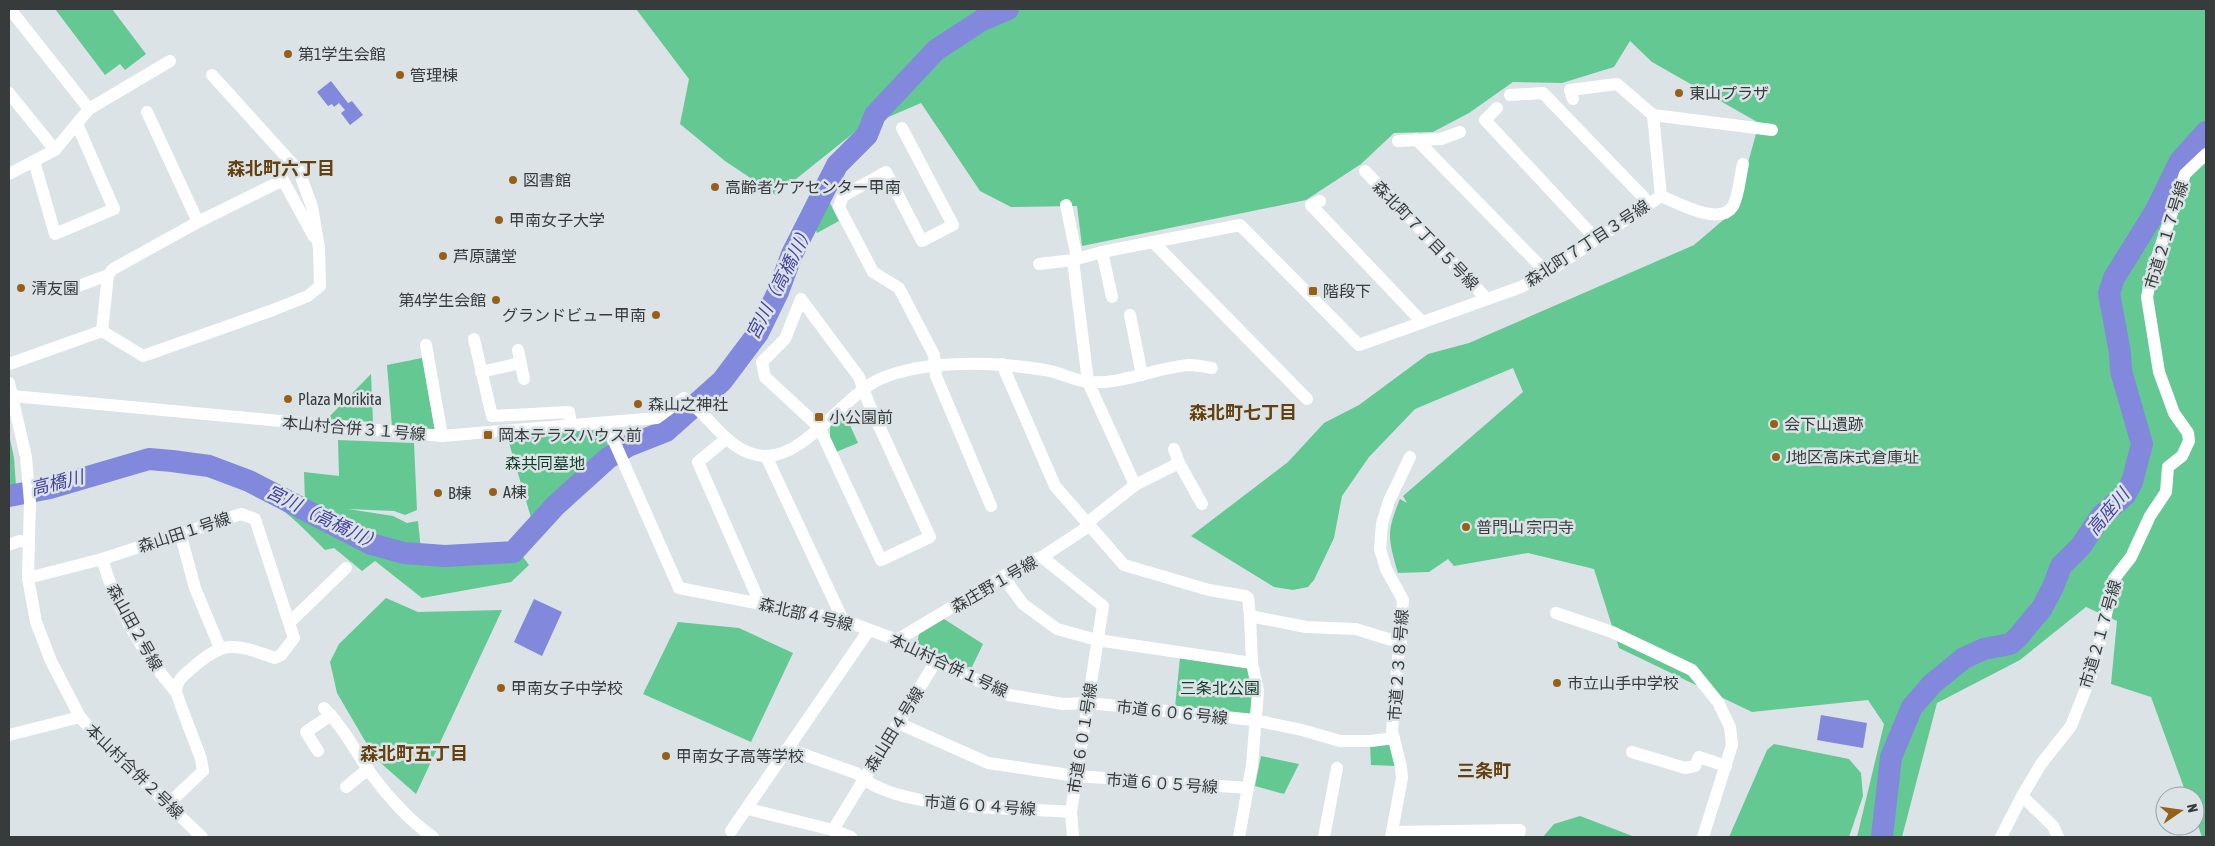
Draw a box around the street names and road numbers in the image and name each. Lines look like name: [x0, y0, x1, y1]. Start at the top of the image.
street label: 森北町７丁目５号線: [1370, 177, 1482, 293]
street label: 市道２１７号線: [2141, 179, 2191, 291]
street label: 森北町７丁目３号線: [1522, 196, 1652, 290]
street label: 本山村合併３１号線: [281, 413, 427, 443]
street label: 森山田１号線: [136, 509, 232, 555]
street label: 森庄野１号線: [948, 552, 1040, 616]
street label: 市道２１７号線: [2076, 578, 2124, 690]
street label: 森山田２号線: [104, 581, 166, 673]
street label: 森北部４号線: [757, 594, 855, 634]
street label: 市道２３８号線: [1385, 609, 1411, 721]
street label: 本山村合併１号線: [887, 630, 1011, 700]
street label: 市道６０１号線: [1064, 681, 1100, 795]
street label: 森山田４号線: [861, 684, 927, 774]
street label: 市道６０６号線: [1115, 697, 1229, 727]
street label: 本山村合併２号線: [83, 720, 187, 822]
street label: 市道６０５号線: [1106, 770, 1218, 796]
street label: 市道６０４号線: [924, 792, 1036, 818]

